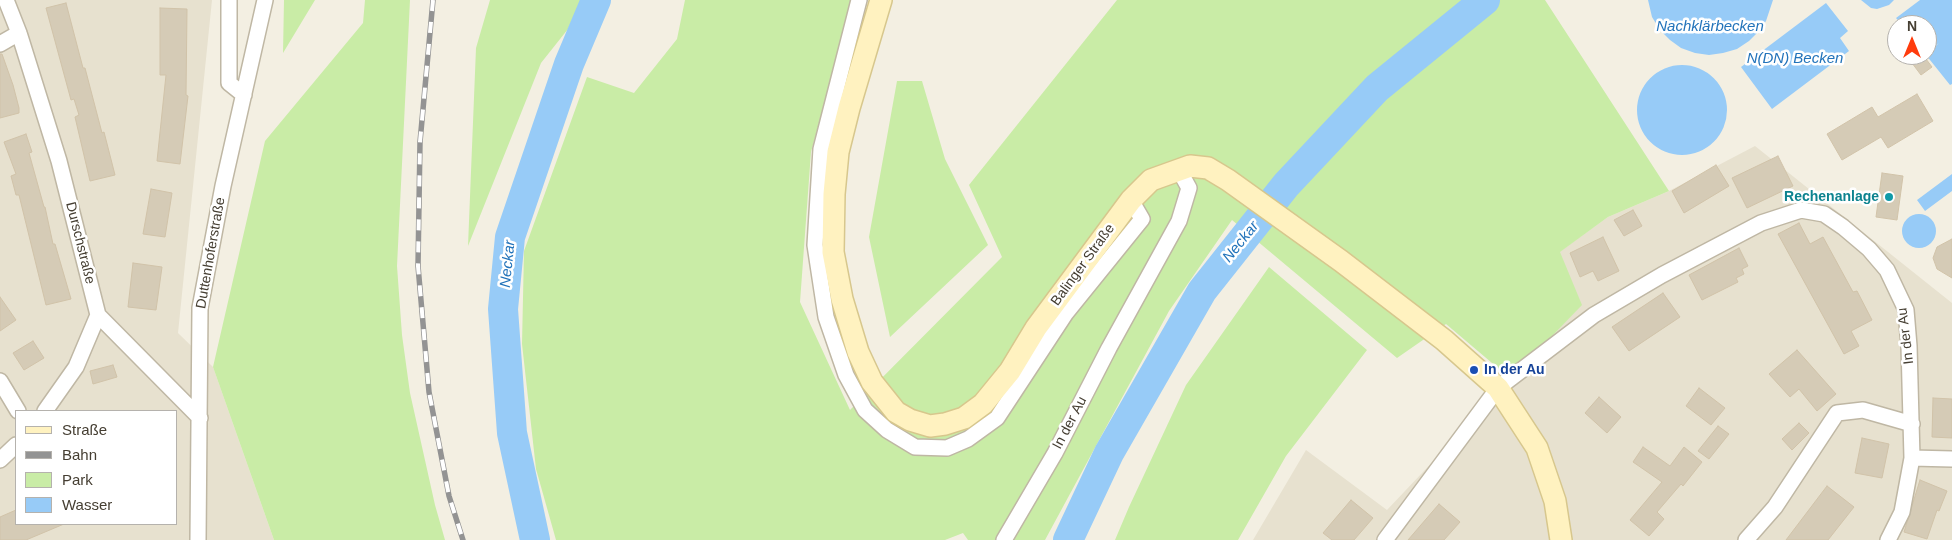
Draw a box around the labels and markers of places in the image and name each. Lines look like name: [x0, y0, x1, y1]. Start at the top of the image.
place label: Rechenanlage: [1784, 189, 1879, 205]
marker: Rechenanlage: [1883, 191, 1895, 203]
place label: In der Au: [1484, 362, 1545, 378]
marker: In der Au: [1468, 364, 1480, 376]

